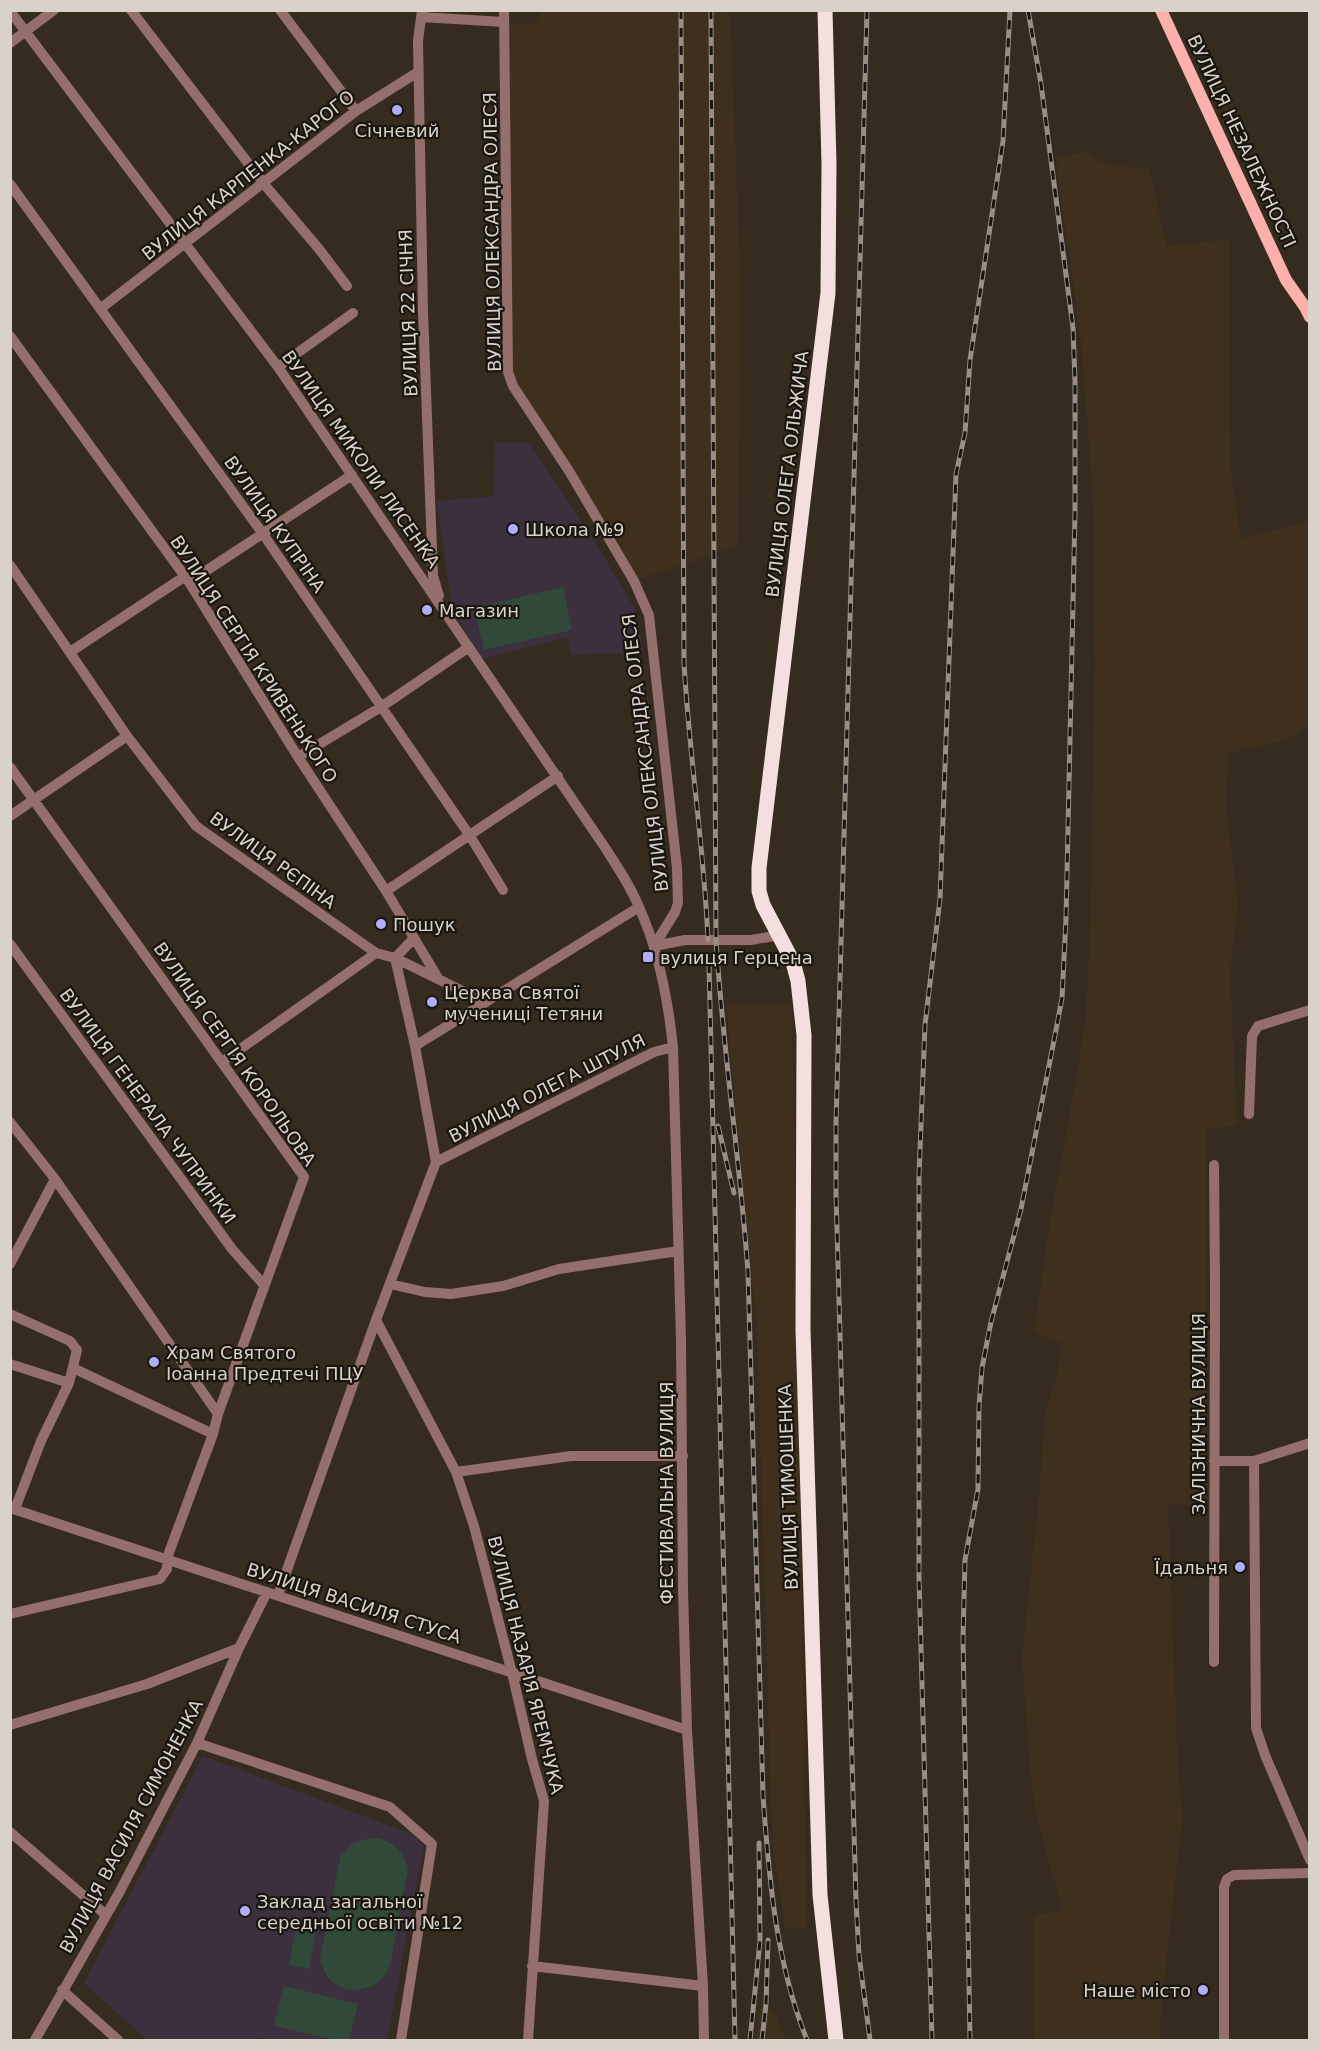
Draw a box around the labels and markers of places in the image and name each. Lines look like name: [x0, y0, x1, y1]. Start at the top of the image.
marker: Січневий: [390, 103, 404, 117]
place label: Січневий: [354, 120, 440, 141]
place label: Школа №9: [525, 519, 625, 540]
marker: Школа №9: [506, 522, 520, 536]
place label: Магазин: [439, 600, 519, 621]
marker: Магазин: [420, 603, 434, 617]
place label: Пошук: [393, 914, 456, 935]
marker: Пошук: [374, 917, 388, 931]
place label: вулиця Герцена: [660, 947, 813, 968]
marker: вулиця Герцена: [641, 950, 655, 964]
place label: Церква Святої мучениці Тетяни: [444, 982, 603, 1024]
marker: Церква Святої мучениці Тетяни: [425, 995, 439, 1009]
place label: Храм Святого Іоанна Предтечі ПЦУ: [166, 1342, 364, 1384]
marker: Храм Святого Іоанна Предтечі ПЦУ: [147, 1355, 161, 1369]
place label: Їдальня: [1155, 1557, 1228, 1578]
marker: Їдальня: [1233, 1560, 1247, 1574]
place label: Заклад загальної середньої освіти №12: [257, 1891, 463, 1933]
marker: Заклад загальної середньої освіти №12: [238, 1904, 252, 1918]
place label: Наше місто: [1083, 1980, 1191, 2001]
marker: Наше місто: [1196, 1983, 1210, 1997]

